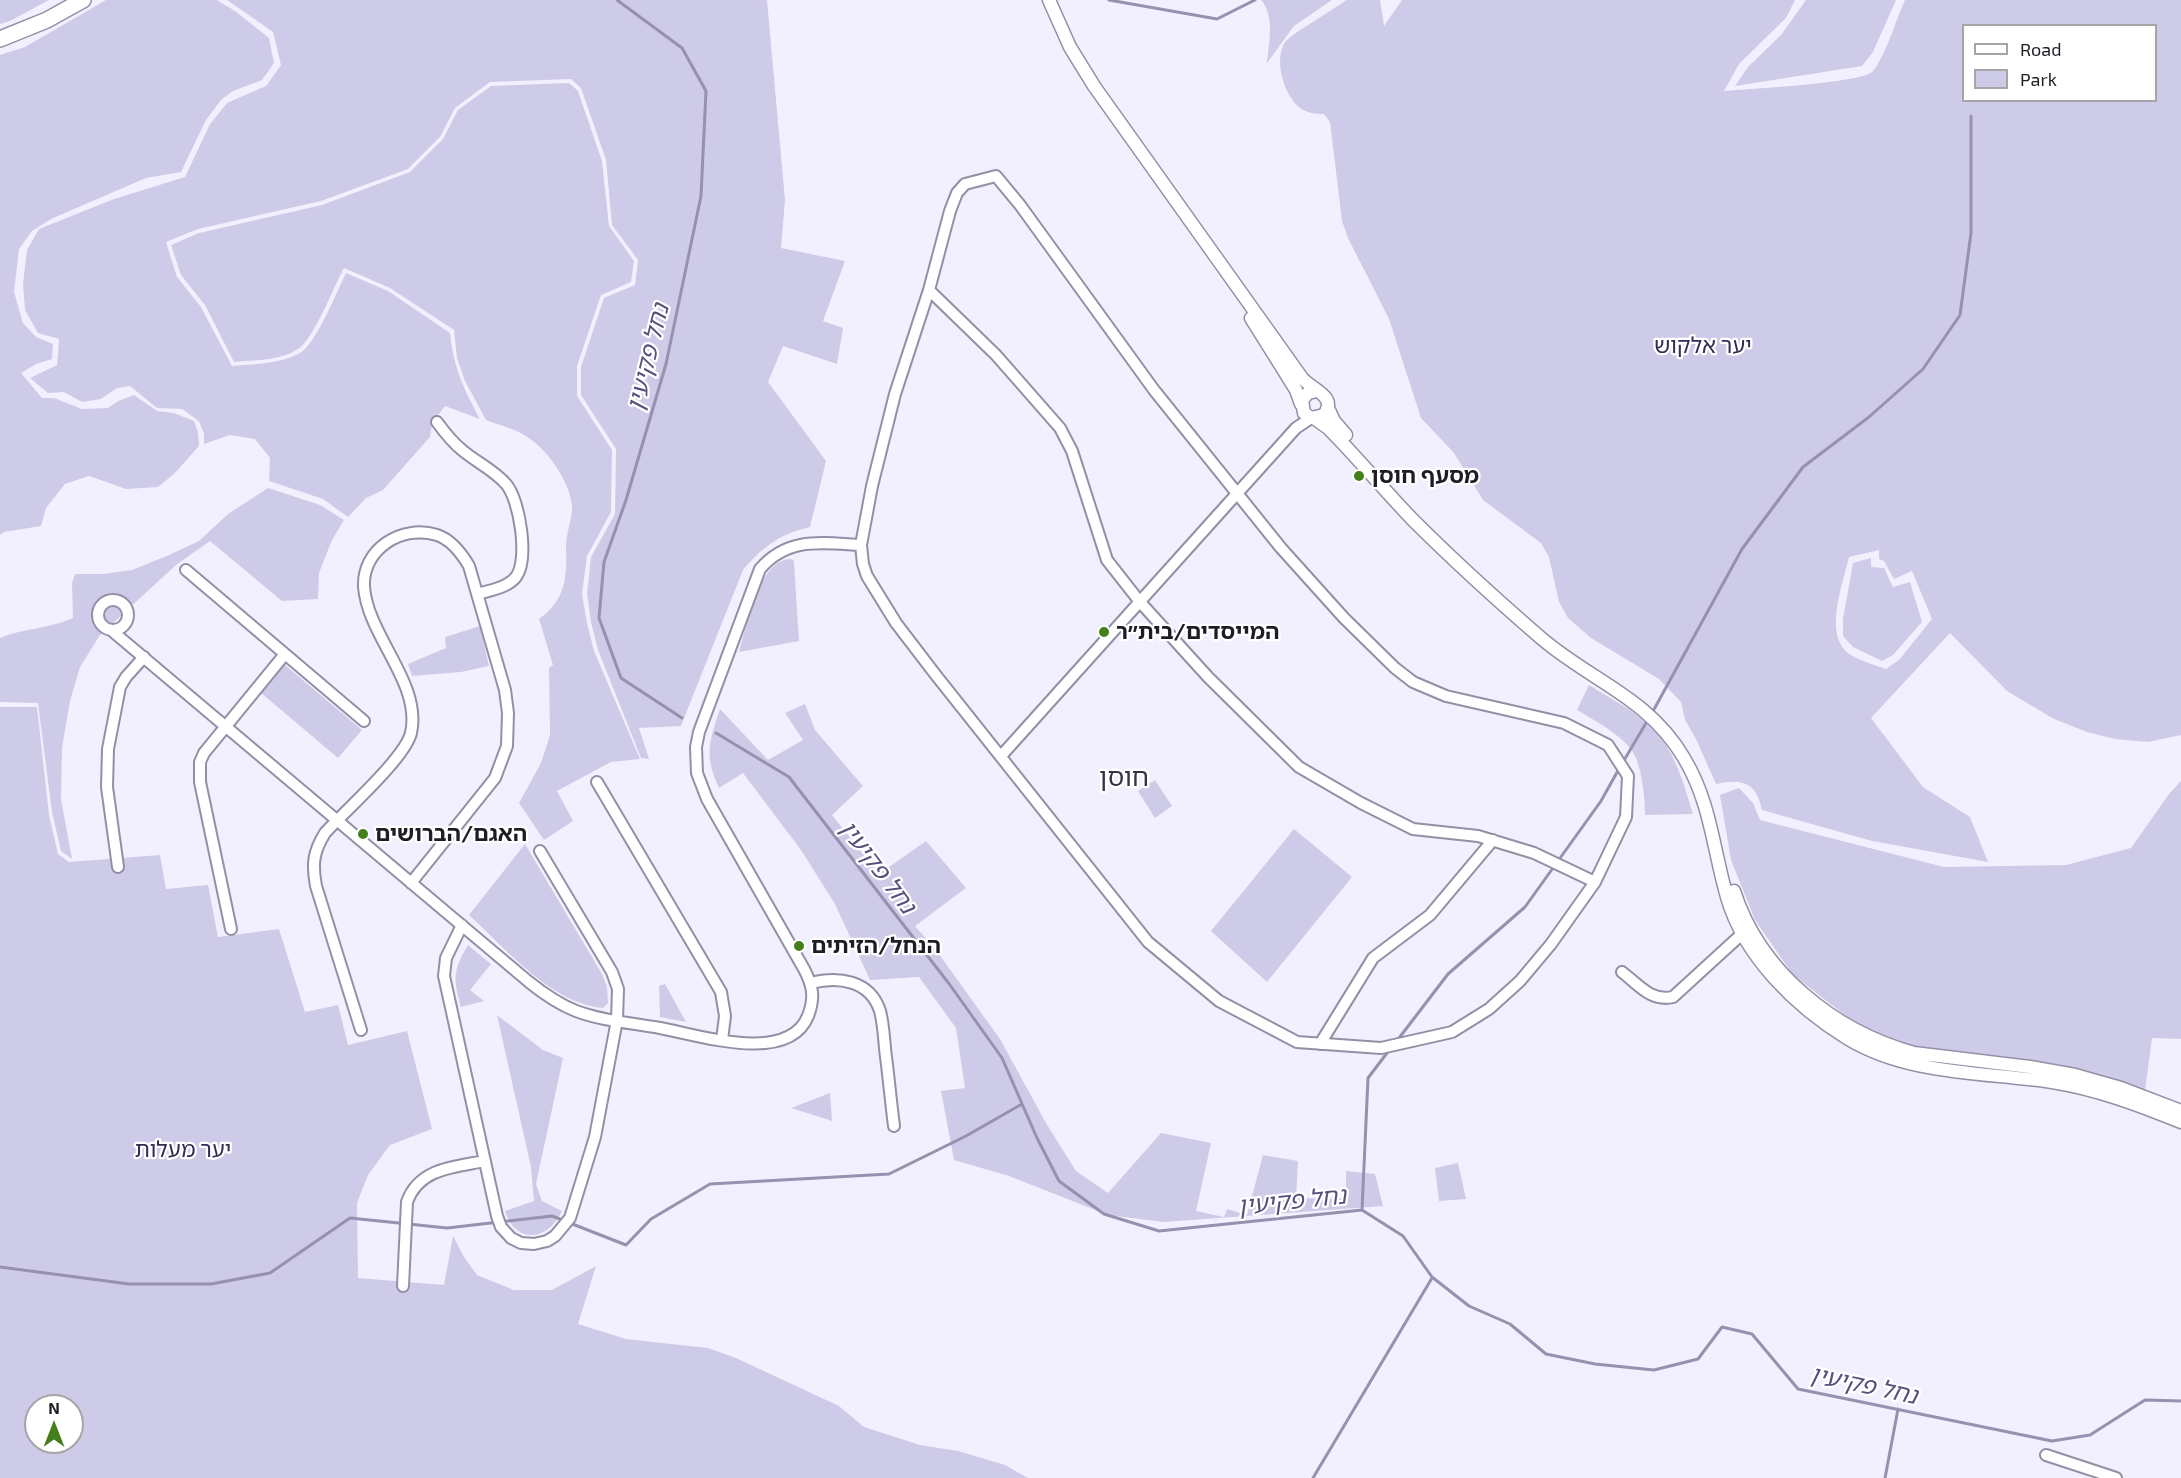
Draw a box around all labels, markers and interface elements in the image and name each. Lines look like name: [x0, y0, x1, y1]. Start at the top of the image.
legend: [1962, 24, 2157, 102]
text: Road: [2020, 38, 2061, 60]
text: Park: [2020, 68, 2057, 90]
water label: נחל פקיעין: [621, 301, 675, 413]
park label: יער אלקוש: [1654, 333, 1752, 359]
place label: מסעף חוסן: [1371, 463, 1479, 489]
marker: מסעף חוסן: [1352, 469, 1366, 483]
place label: המייסדים/בית״ר: [1116, 619, 1279, 645]
marker: המייסדים/בית״ר: [1097, 625, 1111, 639]
district label: חוסן: [1099, 761, 1149, 793]
water label: נחל פקיעין: [834, 815, 922, 919]
place label: האגם/הברושים: [375, 821, 527, 847]
marker: האגם/הברושים: [356, 827, 370, 841]
place label: הנחל/הזיתים: [811, 933, 941, 959]
marker: הנחל/הזיתים: [792, 939, 806, 953]
park label: יער מעלות: [135, 1137, 231, 1163]
water label: נחל פקיעין: [1236, 1181, 1348, 1221]
water label: נחל פקיעין: [1808, 1360, 1920, 1410]
north arrow: [24, 1394, 84, 1454]
text: N: [48, 1398, 60, 1417]

